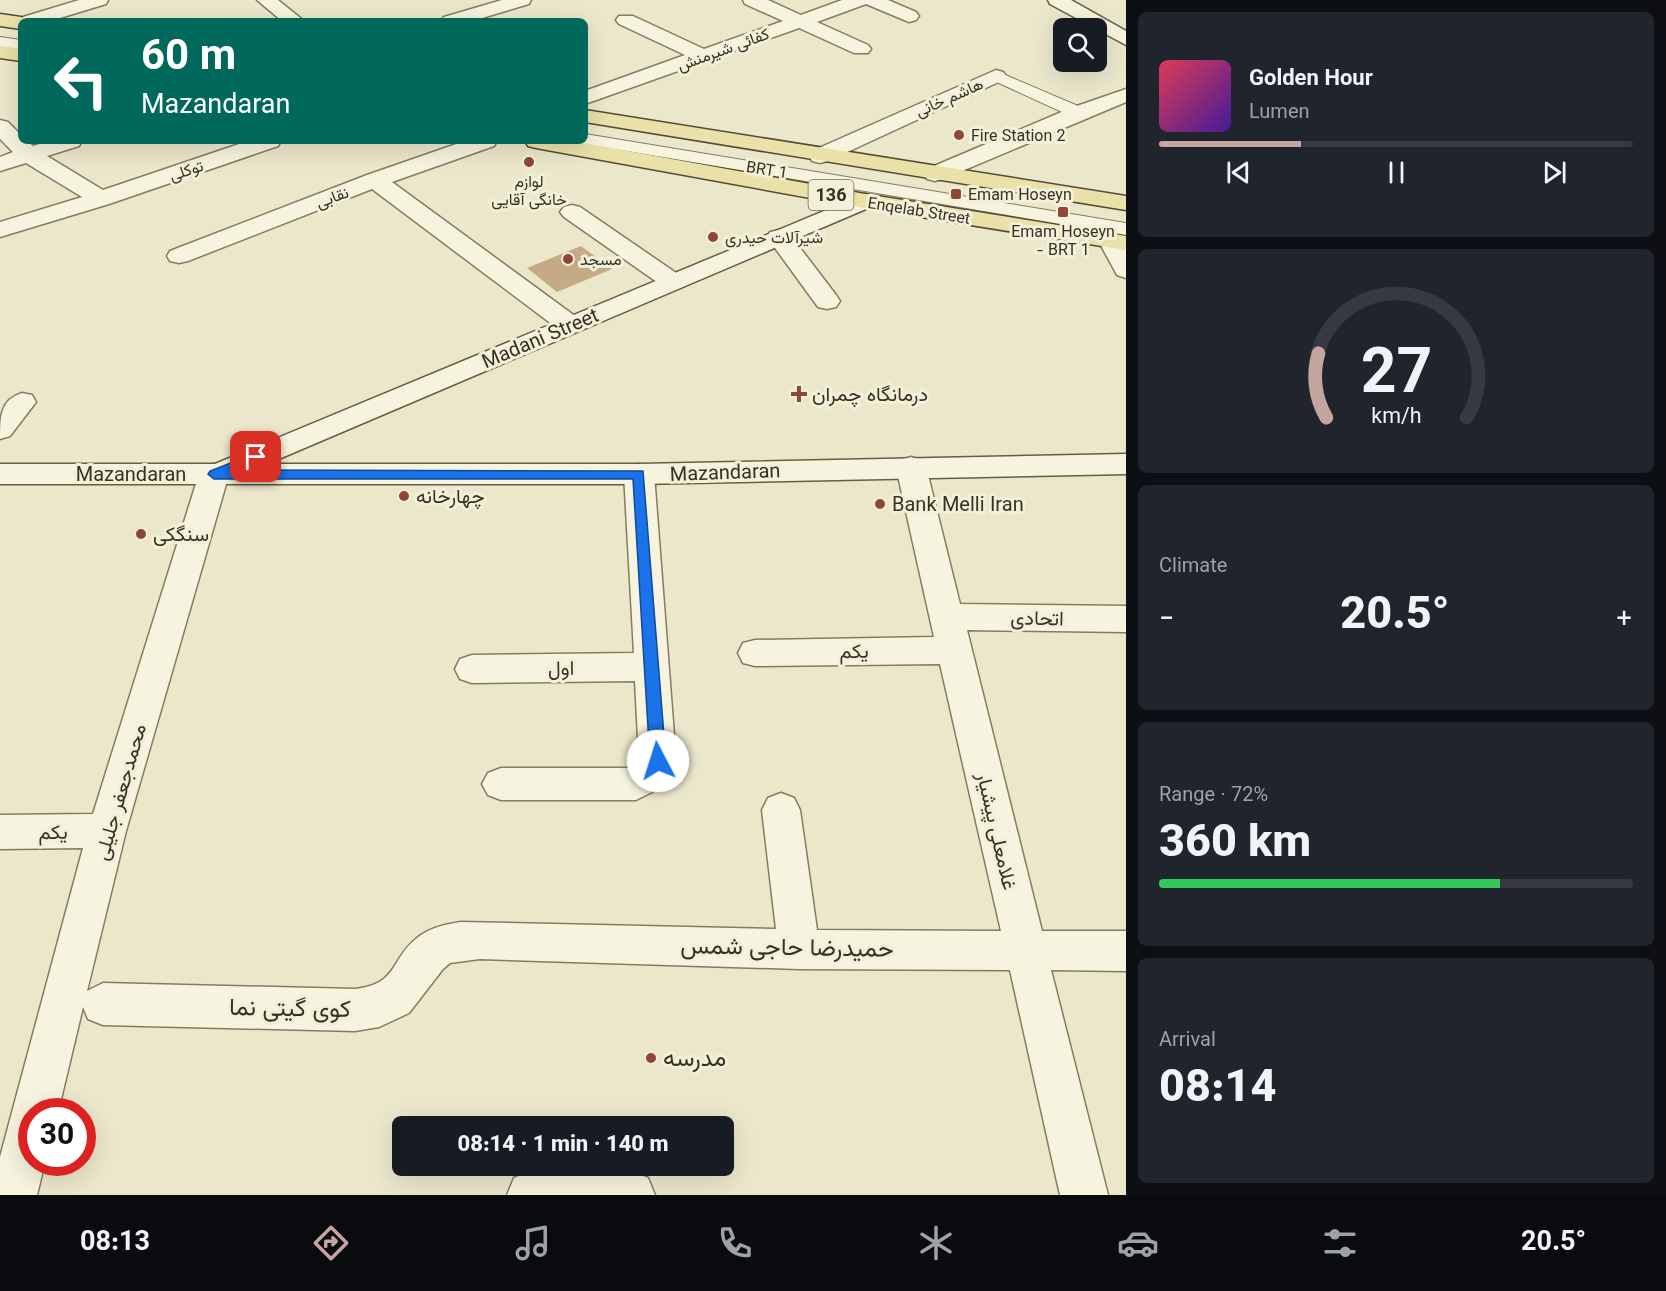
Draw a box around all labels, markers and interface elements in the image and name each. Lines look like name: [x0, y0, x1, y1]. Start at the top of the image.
map controls: [1053, 18, 1107, 72]
button: search: [1053, 18, 1107, 72]
street label: کفائی شیرمنش: [674, 23, 773, 80]
text: 60 m: [141, 26, 236, 92]
icon: left: [42, 42, 120, 120]
text: Golden Hour: [1249, 62, 1373, 97]
street label: هاشم خانی: [912, 73, 988, 125]
text: Mazandaran: [141, 85, 290, 128]
text: Lumen: [1249, 97, 1310, 129]
place label: Fire Station 2: [971, 125, 1066, 150]
marker: Fire Station 2: [952, 128, 966, 142]
street label: توکلی: [166, 155, 207, 190]
marker: لوازم خانگی آقایی: [522, 155, 536, 169]
street label: BRT 1: [744, 156, 789, 187]
icon: previous: [1222, 156, 1255, 189]
icon: pause: [1380, 156, 1413, 189]
icon: next: [1538, 156, 1571, 189]
place label: لوازم خانگی آقایی: [491, 171, 567, 214]
road number: 136: [808, 180, 854, 210]
street label: نقابی: [313, 182, 353, 217]
place label: Emam Hoseyn: [968, 184, 1072, 209]
marker: Emam Hoseyn: [949, 187, 963, 201]
street label: Enqelab Street: [865, 192, 972, 233]
marker: Emam Hoseyn - BRT 1: [1056, 205, 1070, 219]
place label: Emam Hoseyn - BRT 1: [1011, 221, 1115, 264]
place label: شیرآلات حیدری: [725, 227, 823, 252]
marker: شیرآلات حیدری: [706, 230, 720, 244]
place label: مسجد: [580, 249, 621, 274]
marker: مسجد: [561, 252, 575, 266]
street label: Madani Street: [477, 301, 604, 379]
text: 27: [1360, 328, 1432, 426]
place label: درمانگاه چمران: [812, 380, 928, 412]
marker: درمانگاه چمران: [790, 385, 808, 403]
text: km/h: [1371, 401, 1421, 435]
pin: [230, 431, 281, 482]
icon: arrive: [239, 440, 272, 473]
street label: Mazandaran: [669, 456, 781, 492]
street label: Mazandaran: [76, 460, 186, 492]
place label: چهارخانه: [416, 482, 485, 514]
marker: چهارخانه: [397, 489, 411, 503]
place label: Bank Melli Iran: [892, 490, 1024, 522]
marker: Bank Melli Iran: [873, 497, 887, 511]
place label: سنگکی: [153, 520, 209, 552]
marker: سنگکی: [134, 527, 148, 541]
text: Climate: [1159, 551, 1227, 583]
text: 20.5°: [1340, 582, 1449, 652]
text: −: [1159, 592, 1174, 644]
text: +: [1615, 592, 1633, 644]
street label: اتحادی: [1010, 604, 1064, 636]
street label: یکم: [839, 637, 869, 669]
street label: اول: [548, 654, 574, 686]
street label: محمدجعفر جلیلی: [87, 721, 157, 865]
position arrow: [626, 729, 690, 793]
street label: غلامعلی پیشیار: [966, 769, 1024, 893]
text: Range · 72%: [1159, 780, 1268, 812]
text: 360 km: [1159, 810, 1311, 880]
street label: یکم: [38, 818, 68, 850]
street label: حمیدرضا حاجی شمس: [680, 928, 894, 970]
street label: کوی گیتی نما: [229, 990, 351, 1030]
text: Arrival: [1159, 1025, 1216, 1057]
place label: مدرسه: [663, 1041, 726, 1079]
marker: مدرسه: [644, 1051, 658, 1065]
text: 08:14: [1159, 1055, 1277, 1125]
speed limit sign: 30: [18, 1098, 96, 1176]
text: 08:14 · 1 min · 140 m: [458, 1128, 668, 1163]
text: 08:13: [80, 1222, 150, 1265]
icon: directions: [310, 1222, 352, 1264]
icon: music: [512, 1222, 554, 1264]
icon: phone: [714, 1222, 756, 1264]
icon: climate: [915, 1222, 957, 1264]
icon: car: [1117, 1222, 1159, 1264]
icon: filters: [1319, 1222, 1361, 1264]
text: 20.5°: [1521, 1222, 1586, 1265]

